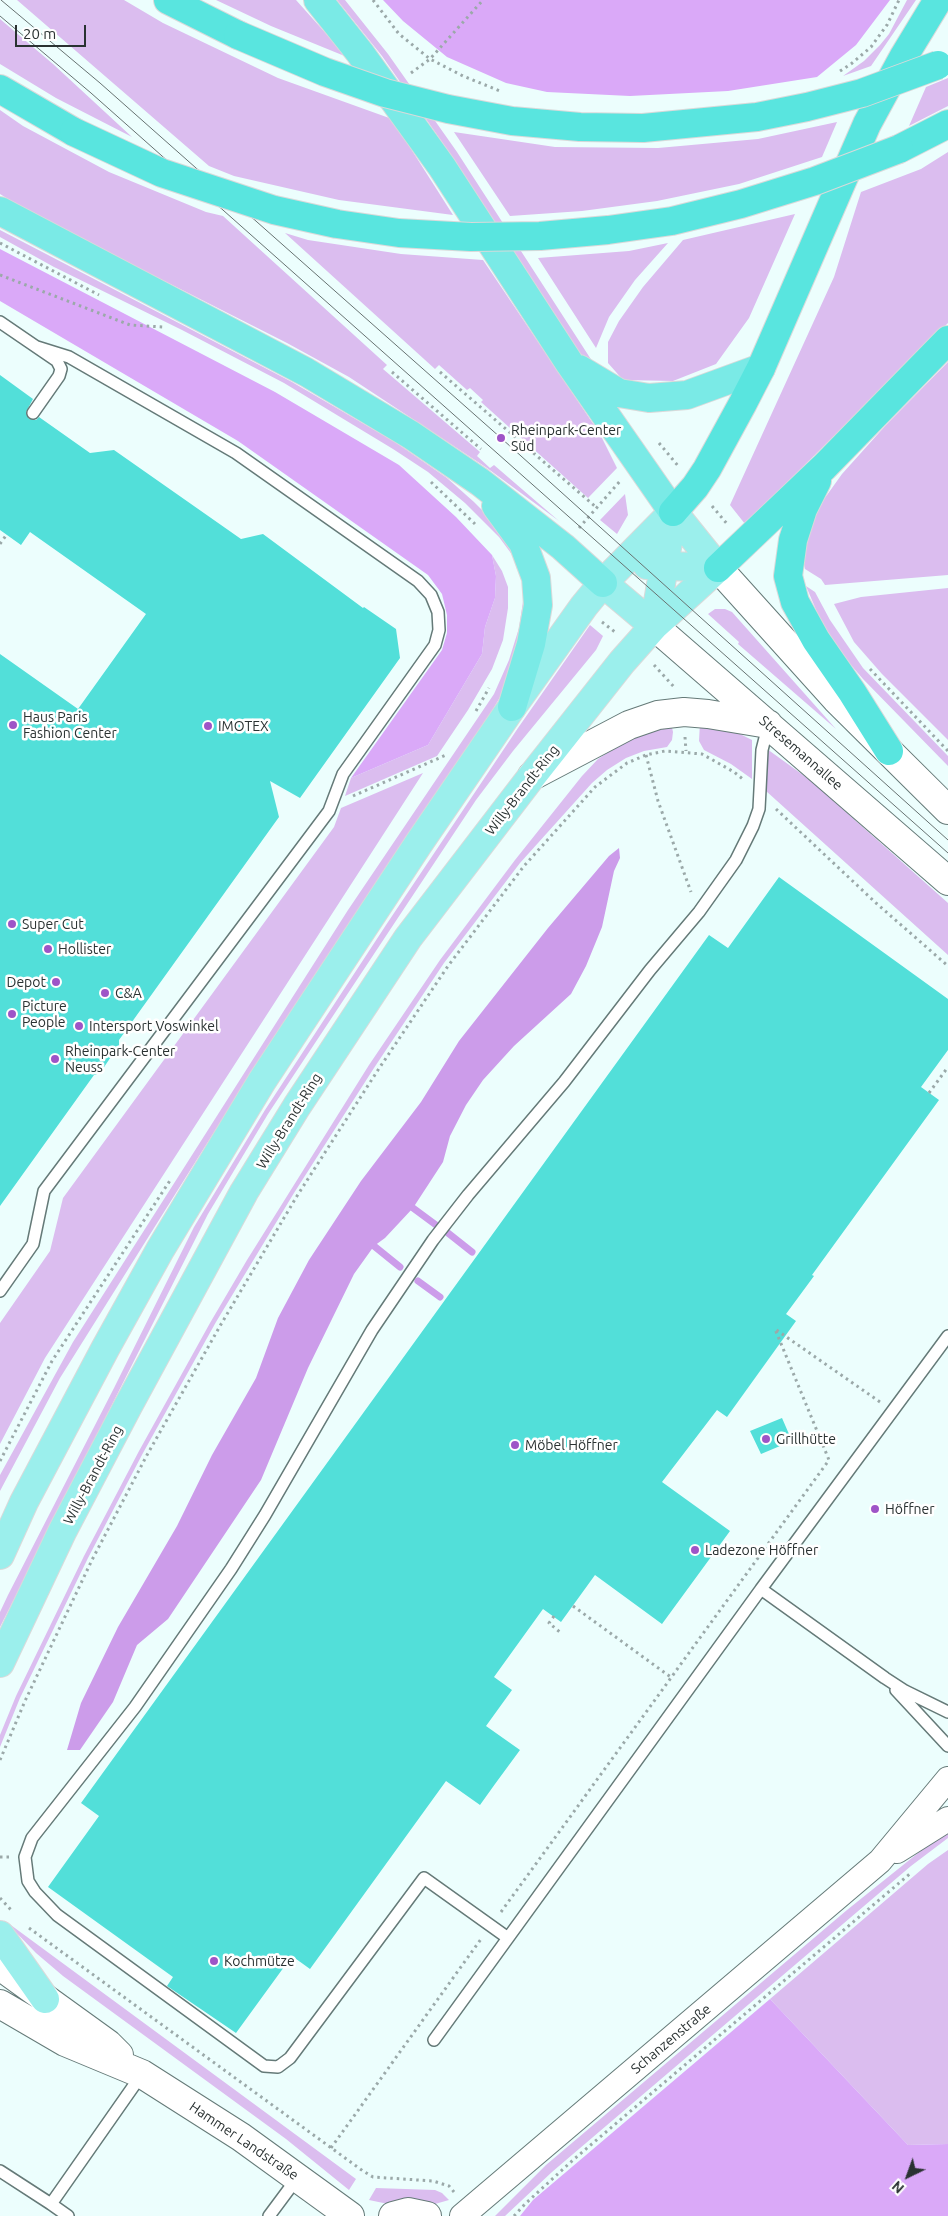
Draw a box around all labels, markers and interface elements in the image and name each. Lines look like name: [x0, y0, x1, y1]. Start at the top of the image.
scale bar: [18, 15, 89, 47]
text: 20 m: [23, 25, 56, 42]
place label: Rheinpark-Center Süd: [511, 422, 621, 454]
marker: Rheinpark-Center Süd: [495, 432, 507, 444]
place label: Haus Paris Fashion Center: [23, 709, 117, 742]
street label: Stresemannallee: [756, 712, 846, 794]
place label: IMOTEX: [218, 718, 269, 734]
marker: Haus Paris Fashion Center: [7, 719, 19, 731]
marker: IMOTEX: [202, 720, 214, 732]
street label: Willy-Brandt-Ring: [482, 742, 562, 838]
place label: Super Cut: [22, 916, 84, 932]
marker: Super Cut: [6, 918, 18, 930]
place label: Hollister: [58, 941, 111, 957]
marker: Hollister: [42, 943, 54, 955]
place label: Depot: [7, 974, 46, 990]
marker: Depot: [50, 976, 62, 988]
place label: C&A: [115, 985, 142, 1001]
marker: C&A: [99, 987, 111, 999]
place label: Picture People: [22, 998, 67, 1030]
marker: Picture People: [6, 1008, 18, 1020]
place label: Intersport Voswinkel: [89, 1018, 219, 1034]
marker: Intersport Voswinkel: [73, 1020, 85, 1032]
place label: Rheinpark-Center Neuss: [65, 1043, 175, 1076]
marker: Rheinpark-Center Neuss: [49, 1053, 61, 1065]
street label: Willy-Brandt-Ring: [253, 1070, 325, 1172]
street label: Willy-Brandt-Ring: [60, 1423, 126, 1527]
place label: Grillhütte: [776, 1431, 836, 1447]
marker: Grillhütte: [760, 1433, 772, 1445]
place label: Möbel Höffner: [525, 1437, 618, 1453]
marker: Möbel Höffner: [509, 1439, 521, 1451]
place label: Höffner: [885, 1501, 935, 1517]
marker: Höffner: [869, 1503, 881, 1515]
place label: Ladezone Höffner: [705, 1542, 818, 1558]
marker: Ladezone Höffner: [689, 1544, 701, 1556]
place label: Kochmütze: [224, 1953, 295, 1969]
marker: Kochmütze: [208, 1955, 220, 1967]
street label: Schanzenstraße: [628, 2001, 714, 2077]
street label: Hammer Landstraße: [186, 2098, 302, 2184]
north arrow: [883, 2151, 933, 2201]
text: N: [889, 2178, 907, 2197]

